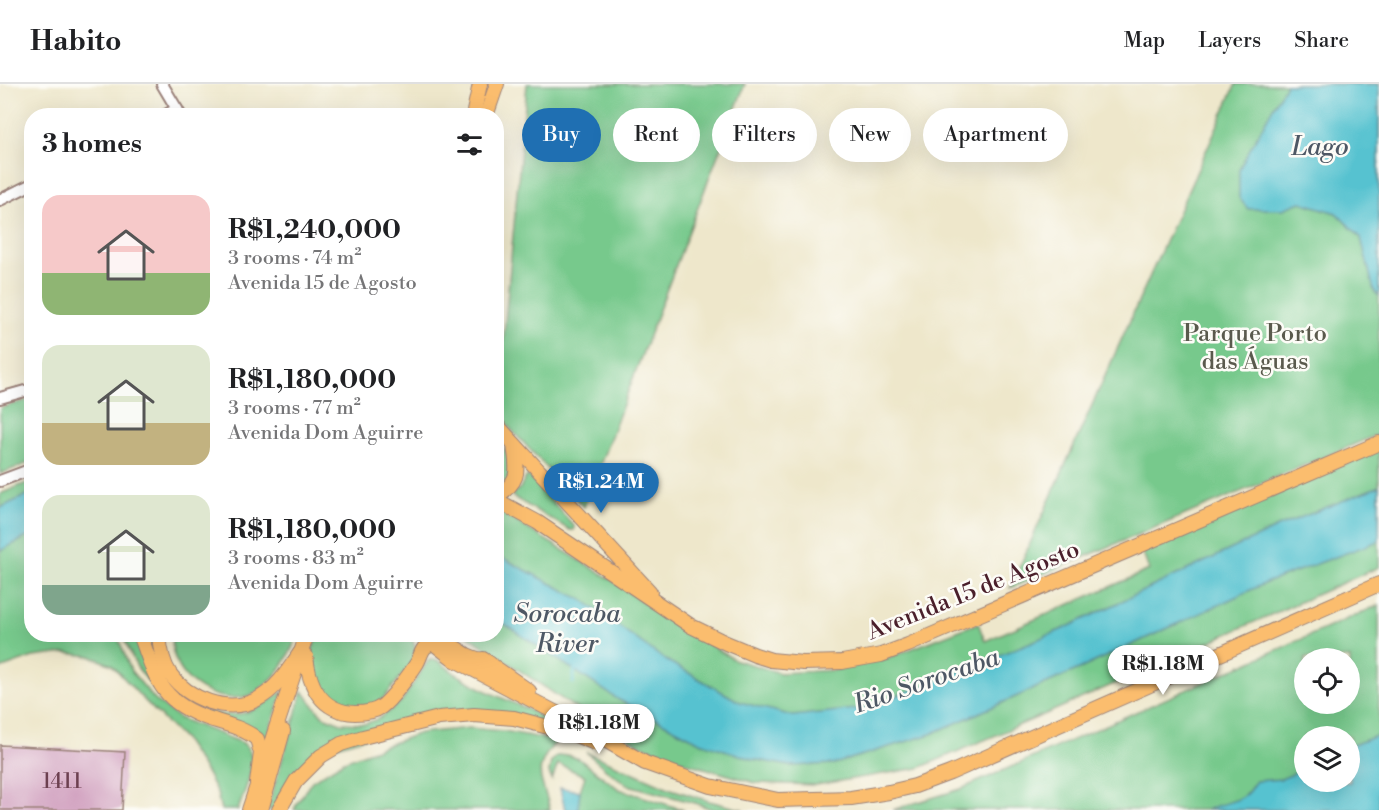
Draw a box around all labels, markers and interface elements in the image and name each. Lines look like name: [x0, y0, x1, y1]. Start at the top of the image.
text: Habito: [30, 24, 121, 59]
text: Map: [1124, 28, 1165, 54]
text: Layers: [1198, 28, 1261, 54]
text: Share: [1294, 28, 1349, 54]
chip: Buy: [522, 108, 601, 162]
chip: Rent: [613, 108, 700, 162]
chip: Filters: [712, 108, 817, 162]
chip: New: [829, 108, 911, 162]
chip: Apartment: [923, 108, 1068, 162]
text: 3 homes: [42, 128, 142, 160]
icon: filters: [453, 128, 486, 161]
water label: Lago: [1290, 131, 1349, 163]
text: R$1,240,000: [228, 214, 401, 246]
icon: home: [90, 219, 162, 291]
text: 3 rooms · 74 m²: [228, 246, 361, 271]
text: Avenida 15 de Agosto: [228, 271, 417, 296]
park label: Parque Porto das Águas: [1183, 319, 1327, 377]
text: R$1,180,000: [228, 364, 396, 396]
icon: home: [90, 369, 162, 441]
text: 3 rooms · 77 m²: [228, 396, 361, 421]
text: Avenida Dom Aguirre: [228, 421, 423, 446]
pin: R$1.24M: [546, 463, 656, 514]
text: R$1.24M: [558, 470, 644, 495]
text: R$1,180,000: [228, 514, 396, 546]
icon: home: [90, 519, 162, 591]
street label: Avenida 15 de Agosto: [862, 535, 1084, 648]
text: 3 rooms · 83 m²: [228, 546, 364, 571]
text: Avenida Dom Aguirre: [228, 571, 423, 596]
water label: Sorocaba River: [513, 598, 621, 660]
water label: Rio Sorocaba: [848, 641, 1004, 721]
pin: R$1.18M: [1108, 645, 1218, 696]
map controls: [1294, 648, 1360, 792]
button: locate: [1294, 648, 1360, 714]
text: R$1.18M: [1122, 652, 1204, 677]
pin: R$1.18M: [544, 704, 654, 755]
text: R$1.18M: [558, 711, 640, 736]
button: layers: [1294, 726, 1360, 792]
house number: 1411: [42, 769, 82, 795]

